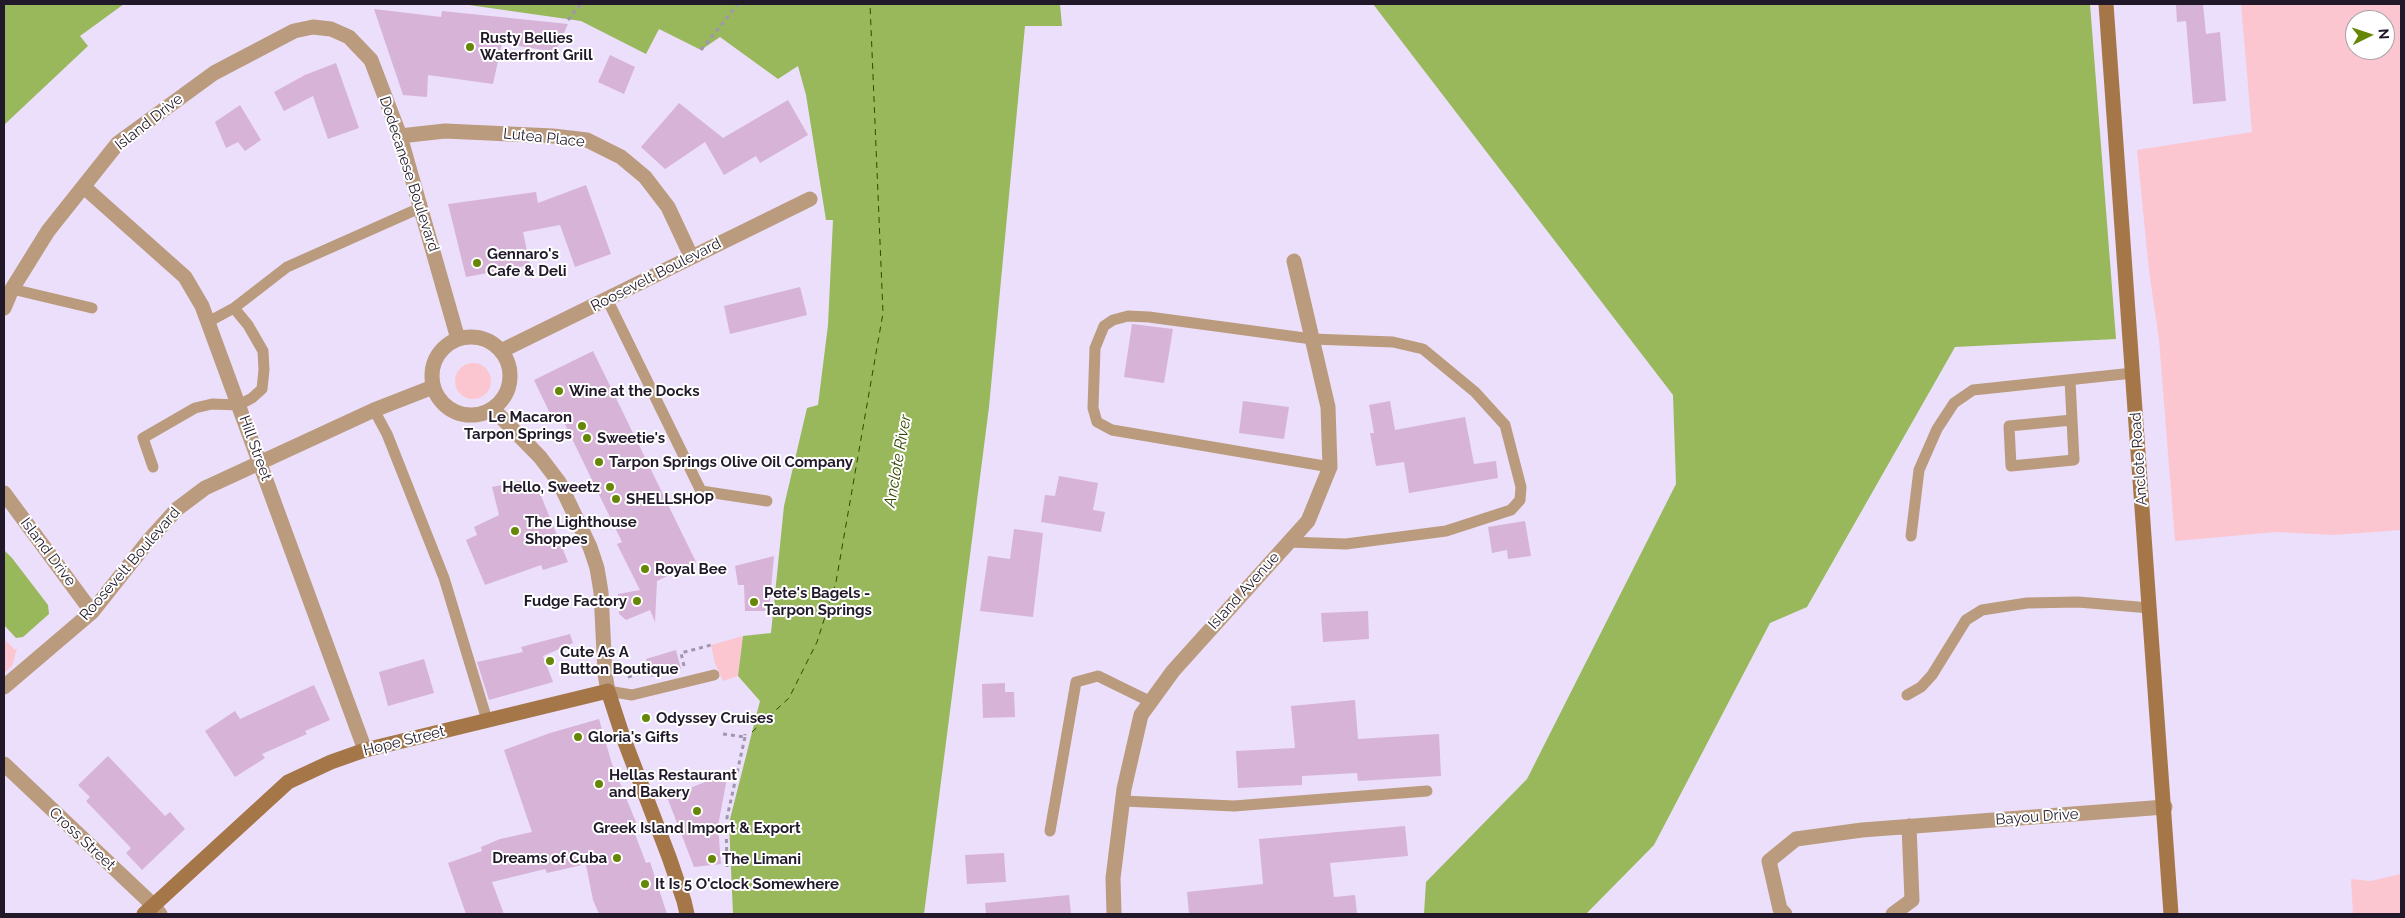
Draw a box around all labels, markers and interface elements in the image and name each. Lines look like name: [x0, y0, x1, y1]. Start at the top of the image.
north arrow: [2345, 10, 2395, 60]
text: N: [2376, 28, 2392, 40]
place label: Rusty Bellies Waterfront Grill: [480, 29, 593, 64]
marker: Rusty Bellies Waterfront Grill: [464, 41, 476, 53]
street label: Island Drive: [112, 90, 186, 154]
street label: Dodecanese Boulevard: [375, 94, 443, 254]
street label: Lutea Place: [502, 125, 586, 151]
street label: Roosevelt Boulevard: [588, 234, 724, 316]
place label: Gennaro's Cafe & Deli: [487, 245, 566, 280]
marker: Gennaro's Cafe & Deli: [471, 257, 483, 269]
place label: Wine at the Docks: [569, 382, 700, 400]
marker: Wine at the Docks: [553, 385, 565, 397]
place label: Le Macaron Tarpon Springs: [464, 408, 572, 443]
street label: Anclote Road: [2127, 412, 2151, 506]
street label: Hill Street: [235, 413, 275, 483]
water label: Anclote River: [880, 413, 916, 509]
marker: Le Macaron Tarpon Springs: [576, 420, 588, 432]
place label: Sweetie's: [597, 429, 665, 447]
marker: Sweetie's: [581, 432, 593, 444]
place label: Tarpon Springs Olive Oil Company: [609, 453, 853, 471]
marker: Tarpon Springs Olive Oil Company: [593, 456, 605, 468]
place label: Hello, Sweetz: [502, 478, 600, 496]
marker: Hello, Sweetz: [604, 481, 616, 493]
place label: SHELLSHOP: [626, 490, 714, 508]
marker: SHELLSHOP: [610, 493, 622, 505]
street label: Roosevelt Boulevard: [76, 504, 184, 624]
place label: The Lighthouse Shoppes: [525, 513, 637, 548]
street label: Island Drive: [16, 514, 80, 590]
marker: The Lighthouse Shoppes: [509, 525, 521, 537]
street label: Island Avenue: [1205, 549, 1283, 633]
place label: Royal Bee: [655, 560, 727, 578]
marker: Royal Bee: [639, 563, 651, 575]
place label: Pete's Bagels - Tarpon Springs: [764, 584, 872, 619]
place label: Fudge Factory: [524, 592, 627, 610]
marker: Fudge Factory: [631, 595, 643, 607]
marker: Pete's Bagels - Tarpon Springs: [748, 596, 760, 608]
place label: Cute As A Button Boutique: [560, 643, 678, 678]
marker: Cute As A Button Boutique: [544, 655, 556, 667]
place label: Odyssey Cruises: [656, 709, 773, 727]
marker: Odyssey Cruises: [640, 712, 652, 724]
street label: Hope Street: [361, 722, 447, 760]
place label: Gloria's Gifts: [588, 728, 678, 746]
marker: Gloria's Gifts: [572, 731, 584, 743]
place label: Hellas Restaurant and Bakery: [609, 766, 737, 801]
marker: Hellas Restaurant and Bakery: [593, 778, 605, 790]
street label: Cross Street: [45, 804, 119, 874]
marker: Greek Island Import & Export: [691, 805, 703, 817]
street label: Bayou Drive: [1995, 805, 2079, 829]
place label: Greek Island Import & Export: [593, 819, 801, 837]
place label: Dreams of Cuba: [492, 849, 607, 867]
place label: The Limani: [722, 850, 801, 868]
marker: Dreams of Cuba: [611, 852, 623, 864]
marker: The Limani: [706, 853, 718, 865]
place label: It Is 5 O'clock Somewhere: [655, 875, 839, 893]
marker: It Is 5 O'clock Somewhere: [639, 878, 651, 890]

